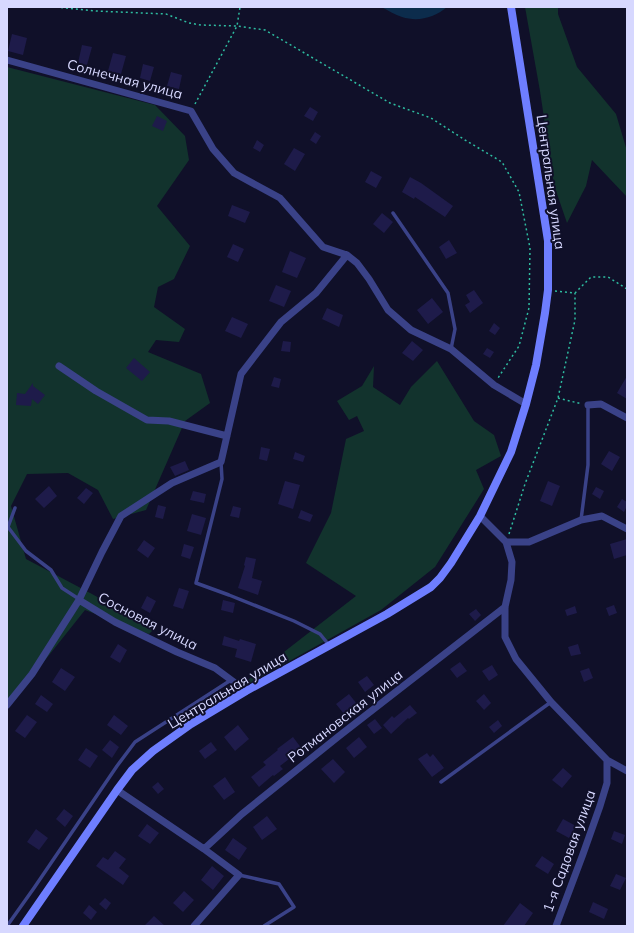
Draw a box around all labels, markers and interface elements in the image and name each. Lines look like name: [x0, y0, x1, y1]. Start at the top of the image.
street label: Солнечная улица: [65, 55, 185, 103]
street label: Центральная улица: [533, 114, 569, 250]
street label: Сосновая улица: [95, 588, 201, 654]
street label: Центральная улица: [164, 647, 290, 733]
street label: Ротмановская улица: [284, 666, 406, 766]
street label: 1-я Садовая улица: [539, 787, 599, 915]

